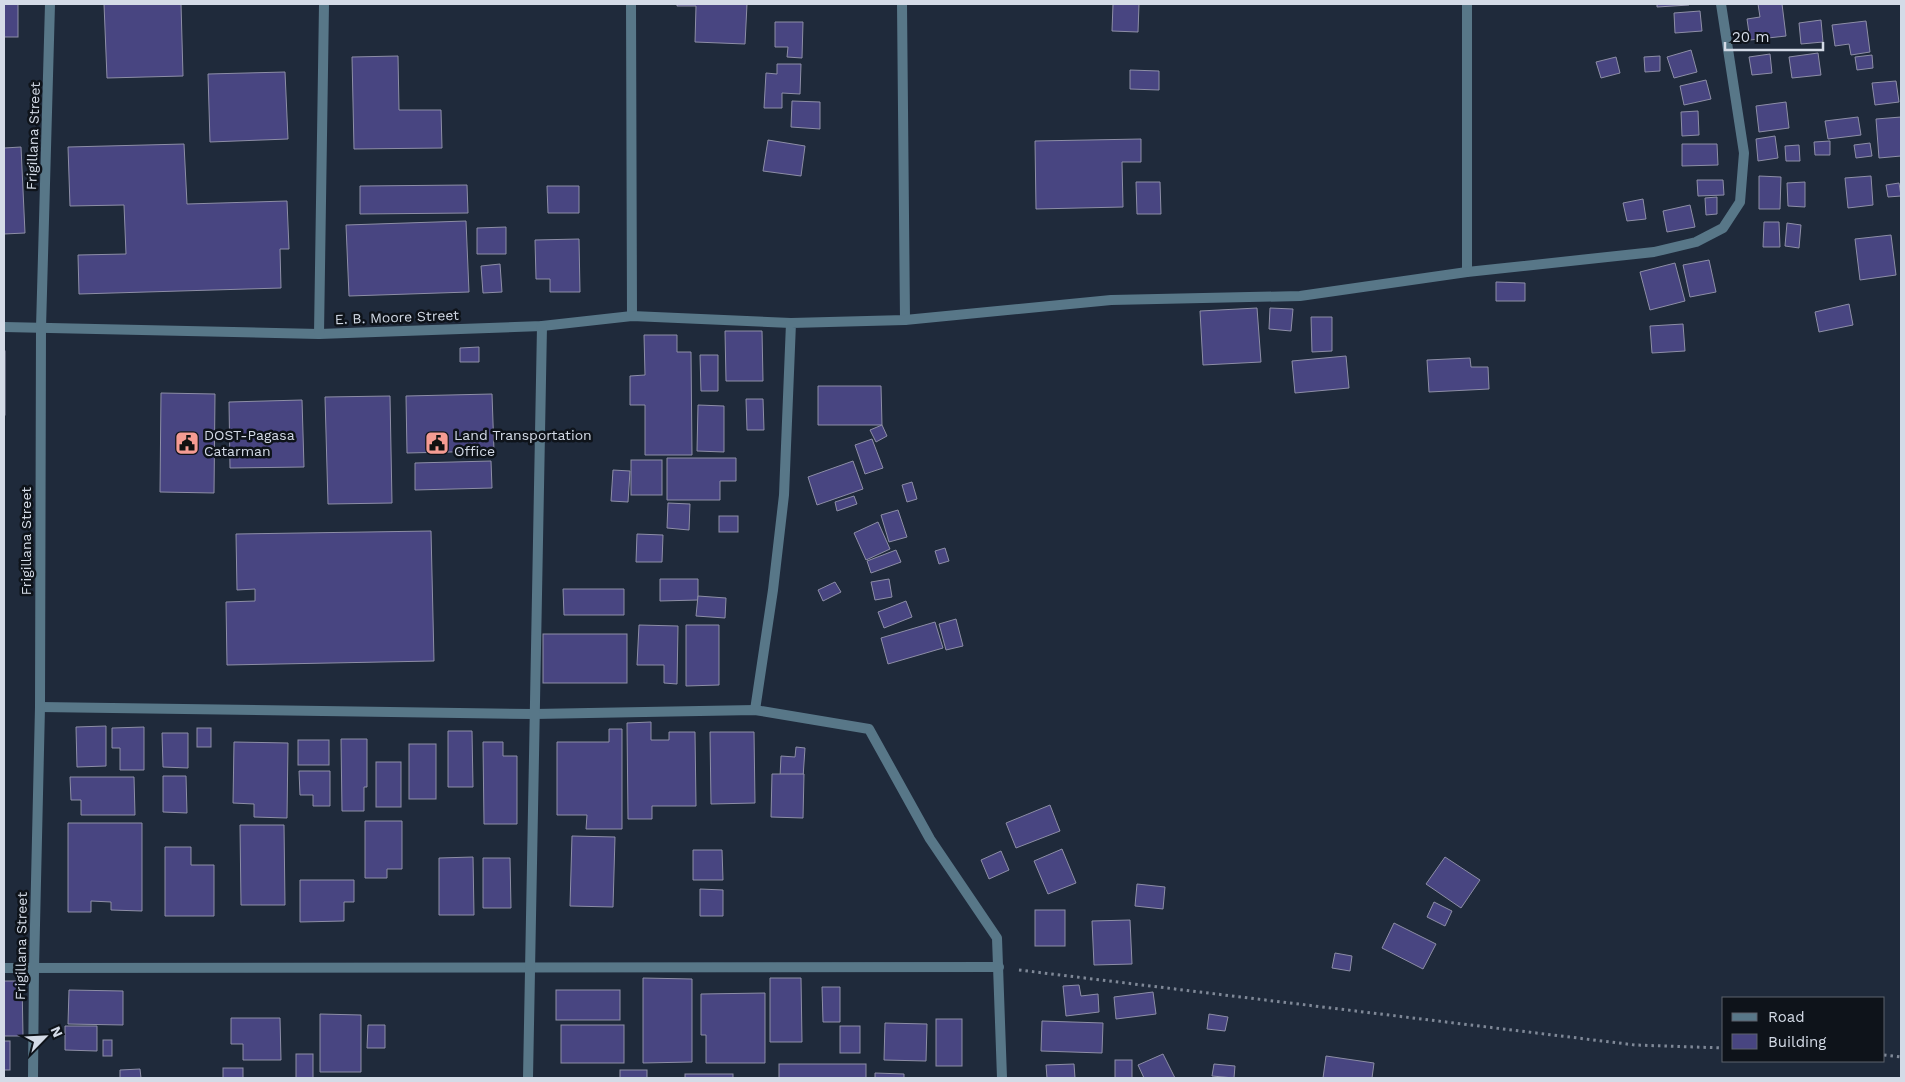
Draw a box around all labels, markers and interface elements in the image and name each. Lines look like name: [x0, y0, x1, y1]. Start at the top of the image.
scale bar: [1725, 20, 1822, 52]
text: 20 m: [1732, 28, 1770, 46]
street label: Frigillana Street: [23, 81, 43, 190]
street label: E. B. Moore Street: [335, 307, 459, 327]
place label: DOST-Pagasa Catarman: [204, 427, 295, 459]
place label: Land Transportation Office: [454, 427, 592, 459]
public building icon: DOST-Pagasa Catarman: [174, 430, 200, 456]
public building icon: Land Transportation Office: [424, 430, 450, 456]
street label: Frigillana Street: [18, 487, 34, 595]
street label: Frigillana Street: [12, 892, 30, 1000]
legend: [1722, 997, 1885, 1062]
text: Road: [1768, 1008, 1805, 1026]
north arrow: [20, 1012, 70, 1062]
text: N: [47, 1024, 66, 1040]
text: Building: [1768, 1033, 1826, 1051]

